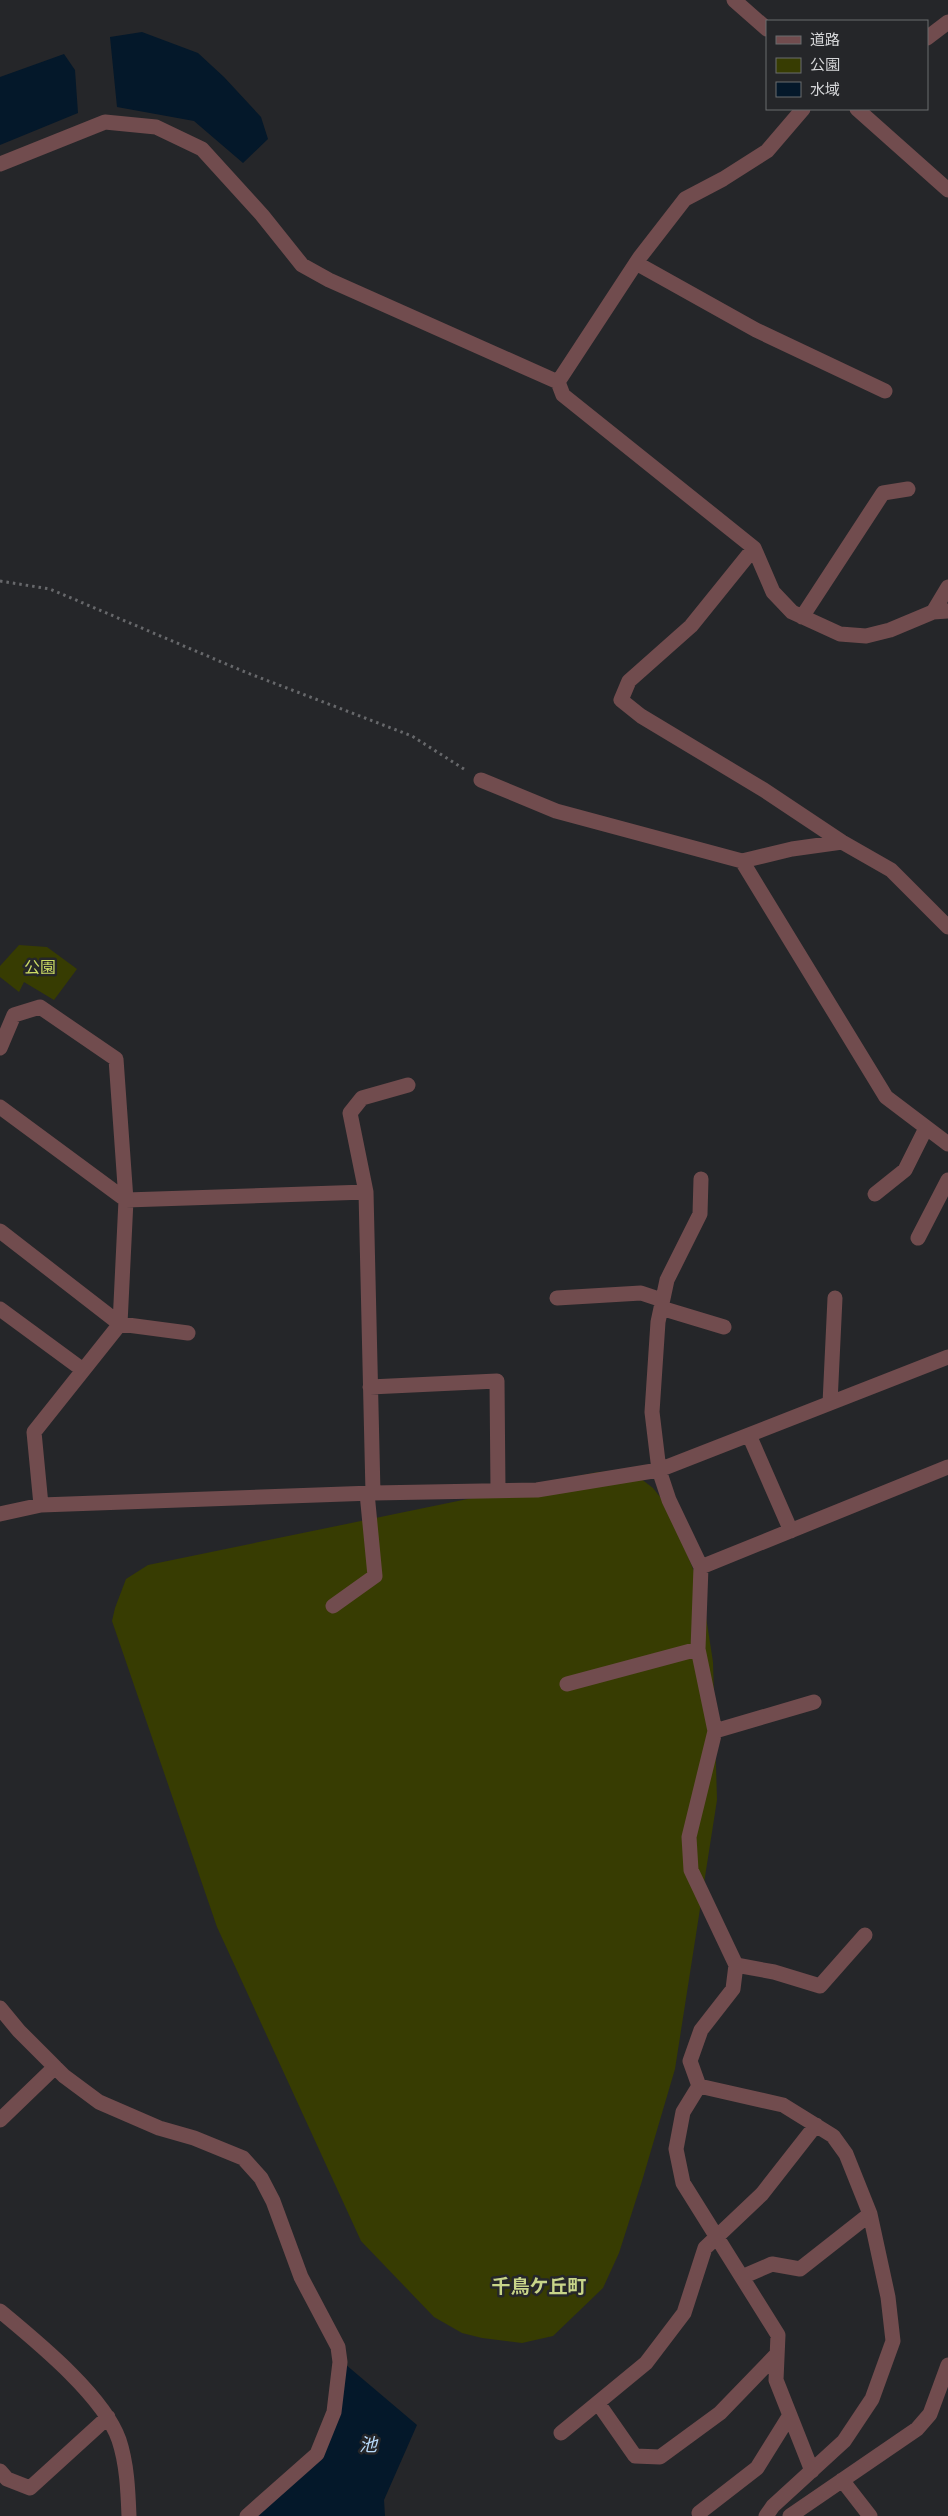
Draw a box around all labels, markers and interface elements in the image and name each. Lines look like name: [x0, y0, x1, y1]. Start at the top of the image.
legend: [766, 20, 928, 110]
text: 道路: [810, 30, 840, 49]
text: 公園: [810, 55, 840, 74]
text: 水域: [810, 80, 840, 99]
park label: 公園: [24, 957, 56, 977]
district label: 千鳥ケ丘町: [491, 2275, 587, 2298]
water label: 池: [359, 2434, 379, 2455]

